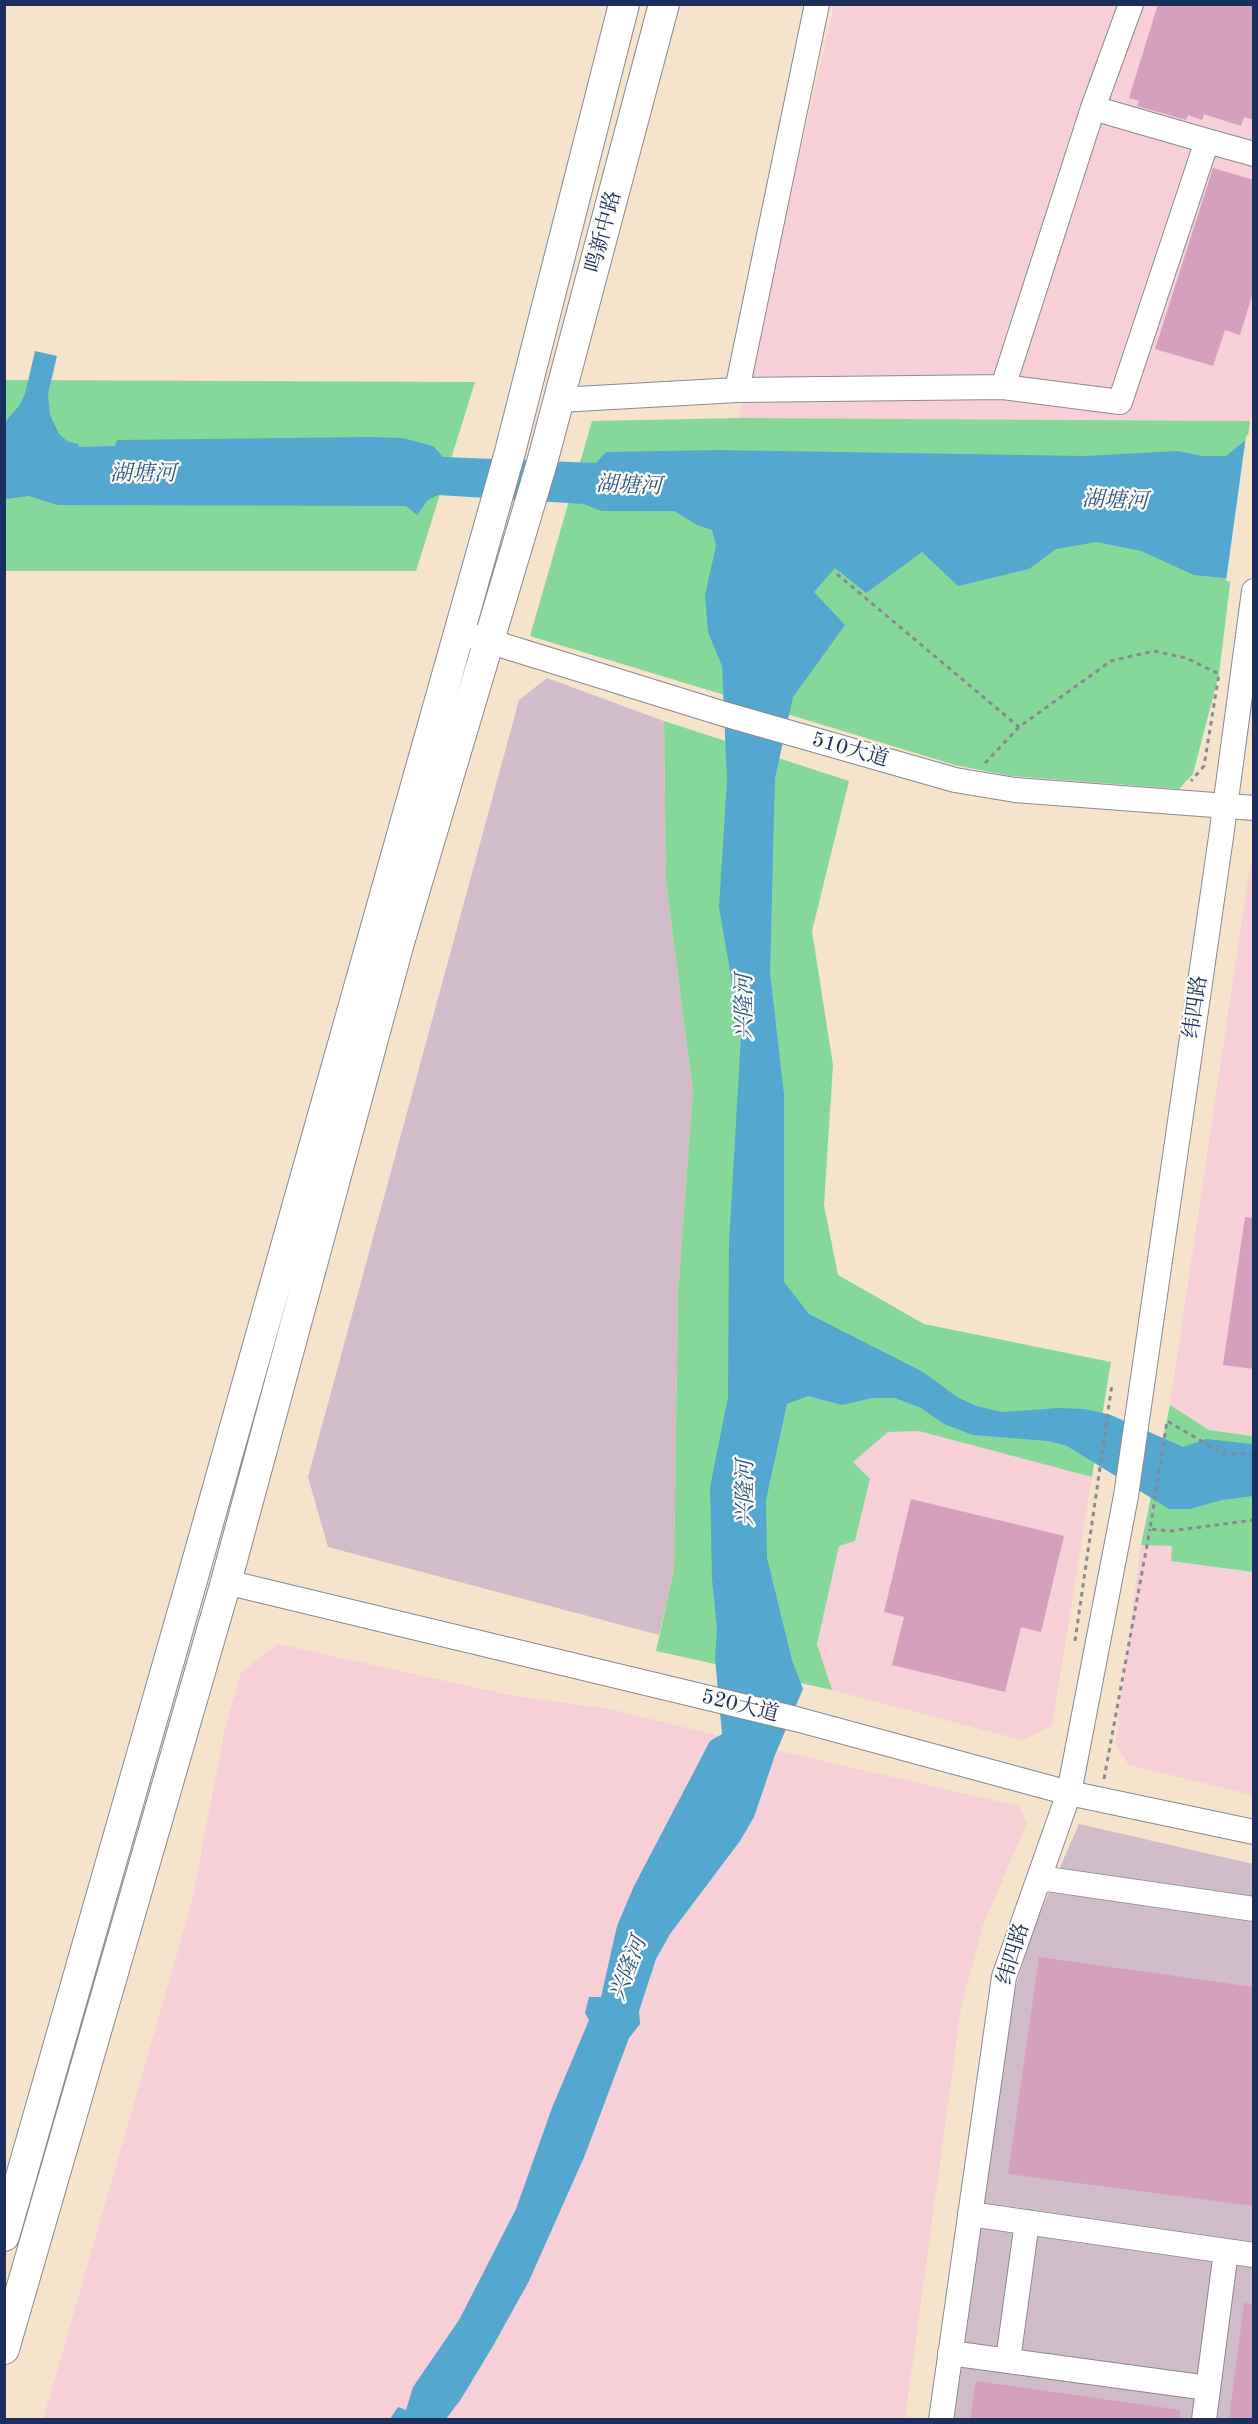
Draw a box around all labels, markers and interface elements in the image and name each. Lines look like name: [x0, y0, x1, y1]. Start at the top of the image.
street label: 鸣新中路: [581, 188, 627, 276]
water label: 湖塘河: [110, 461, 176, 487]
water label: 湖塘河: [596, 472, 662, 500]
water label: 湖塘河: [1082, 487, 1148, 515]
street label: 510大道: [809, 727, 891, 773]
water label: 兴隆河: [732, 974, 758, 1040]
street label: 纬四路: [1179, 974, 1213, 1040]
water label: 兴隆河: [733, 1460, 759, 1526]
street label: 520大道: [699, 1684, 781, 1728]
street label: 纬四路: [993, 1920, 1035, 1988]
water label: 兴隆河: [605, 1933, 653, 2005]

